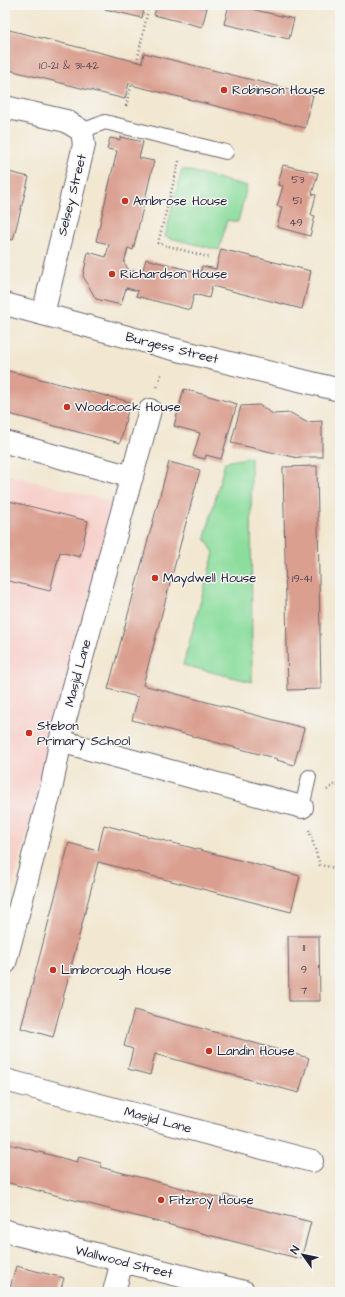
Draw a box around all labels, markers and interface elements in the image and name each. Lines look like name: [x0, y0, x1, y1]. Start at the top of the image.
house number: 10-21 & 31-42: [39, 58, 100, 73]
place label: Robinson House: [232, 81, 325, 99]
marker: Robinson House: [219, 85, 229, 95]
street label: Selsey Street: [53, 152, 92, 238]
house number: 53: [291, 172, 305, 187]
place label: Ambrose House: [133, 192, 227, 210]
house number: 51: [292, 193, 302, 208]
marker: Ambrose House: [120, 196, 130, 206]
house number: 49: [289, 215, 303, 230]
place label: Richardson House: [120, 265, 227, 283]
marker: Richardson House: [107, 269, 117, 279]
street label: Burgess Street: [123, 328, 221, 369]
place label: Woodcock House: [75, 398, 181, 416]
marker: Woodcock House: [62, 402, 72, 412]
place label: Maydwell House: [163, 569, 256, 588]
house number: 19-41: [292, 571, 313, 586]
marker: Maydwell House: [150, 573, 160, 583]
street label: Masjid Lane: [60, 637, 96, 709]
place label: Stebon Primary School: [37, 717, 130, 751]
marker: Stebon Primary School: [24, 728, 34, 738]
house number: 11: [303, 940, 306, 955]
place label: Limborough House: [61, 961, 171, 980]
house number: 9: [301, 962, 307, 977]
marker: Limborough House: [48, 965, 58, 975]
house number: 7: [301, 983, 308, 998]
place label: Landin House: [217, 1042, 295, 1060]
marker: Landin House: [204, 1046, 214, 1056]
street label: Masjid Lane: [122, 1102, 194, 1138]
place label: Fitzroy House: [169, 1191, 254, 1210]
marker: Fitzroy House: [156, 1195, 166, 1205]
north arrow: [283, 1235, 323, 1275]
street label: Wallwood Street: [73, 1241, 175, 1283]
text: N: [287, 1243, 303, 1257]

